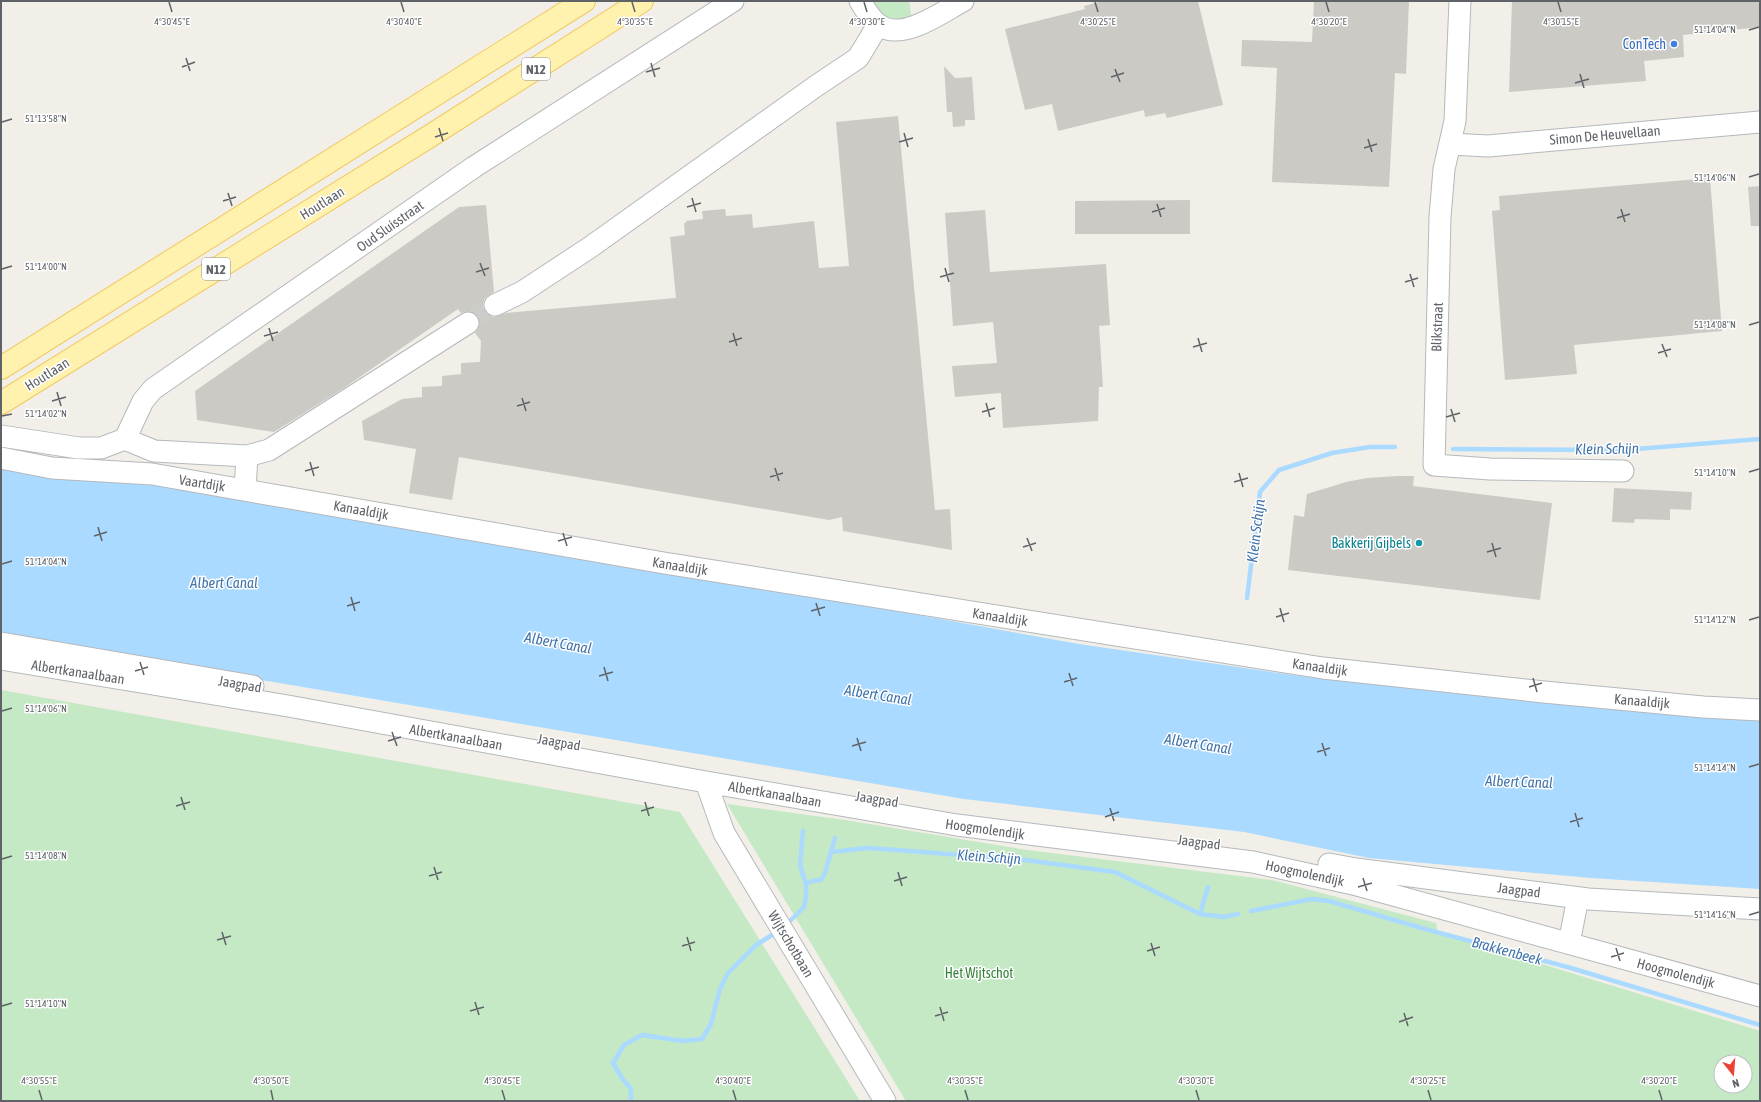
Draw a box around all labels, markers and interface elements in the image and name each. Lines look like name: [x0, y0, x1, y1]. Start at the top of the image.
text: 4°30'45"E: [154, 16, 190, 27]
text: 4°30'40"E: [386, 16, 422, 27]
text: 4°30'35"E: [617, 16, 653, 27]
text: 4°30'30"E: [849, 16, 885, 27]
text: 4°30'25"E: [1080, 16, 1116, 27]
text: 4°30'20"E: [1311, 16, 1347, 27]
text: 4°30'15"E: [1543, 16, 1579, 27]
text: 51°14'04"N: [1694, 24, 1736, 35]
place label: ConTech: [1623, 36, 1666, 52]
marker: ConTech: [1669, 39, 1679, 49]
road number: N12: [522, 58, 550, 80]
text: 51°13'58"N: [25, 113, 67, 124]
street label: Simon De Heuvellaan: [1549, 122, 1661, 148]
text: 51°14'06"N: [1694, 172, 1736, 183]
street label: Houtlaan: [297, 183, 347, 223]
street label: Oud Sluisstraat: [354, 197, 426, 255]
road number: N12: [202, 258, 230, 280]
text: 51°14'00"N: [25, 261, 67, 272]
street label: Blikstraat: [1428, 302, 1446, 352]
text: 51°14'08"N: [1694, 319, 1736, 330]
street label: Houtlaan: [22, 354, 72, 394]
text: 51°14'02"N: [25, 408, 67, 419]
water label: Klein Schijn: [1575, 439, 1639, 458]
text: 51°14'10"N: [1694, 467, 1736, 478]
street label: Vaartdijk: [178, 471, 226, 495]
street label: Kanaaldijk: [332, 497, 390, 523]
water label: Klein Schijn: [1243, 498, 1268, 564]
place label: Bakkerij Gijbels: [1331, 535, 1411, 551]
marker: Bakkerij Gijbels: [1414, 538, 1424, 548]
street label: Kanaaldijk: [651, 554, 709, 578]
text: 51°14'04"N: [25, 556, 67, 567]
water label: Albert Canal: [189, 574, 258, 591]
street label: Kanaaldijk: [971, 605, 1029, 629]
text: 51°14'12"N: [1694, 614, 1736, 625]
water label: Albert Canal: [522, 628, 593, 657]
street label: Kanaaldijk: [1291, 655, 1349, 679]
street label: Albertkanaalbaan: [30, 657, 126, 687]
street label: Jaagpad: [217, 672, 263, 696]
water label: Albert Canal: [842, 681, 913, 708]
street label: Kanaaldijk: [1614, 691, 1670, 711]
text: 51°14'06"N: [25, 703, 67, 714]
street label: Albertkanaalbaan: [408, 721, 504, 753]
street label: Jaagpad: [536, 730, 582, 754]
water label: Albert Canal: [1162, 730, 1233, 757]
text: 51°14'14"N: [1694, 762, 1736, 773]
water label: Albert Canal: [1484, 772, 1553, 791]
street label: Albertkanaalbaan: [727, 778, 823, 810]
street label: Jaagpad: [854, 788, 900, 810]
street label: Hoogmolendijk: [944, 816, 1026, 842]
street label: Jaagpad: [1177, 831, 1221, 853]
water label: Klein Schijn: [957, 846, 1022, 867]
text: 51°14'08"N: [25, 850, 67, 861]
street label: Hoogmolendijk: [1264, 857, 1346, 889]
street label: Jaagpad: [1497, 879, 1541, 901]
street label: Wijtschotbaan: [765, 908, 817, 980]
text: 51°14'16"N: [1694, 909, 1736, 920]
water label: Brakkenbeek: [1470, 933, 1545, 968]
street label: Hoogmolendijk: [1635, 955, 1717, 991]
park label: Het Wijtschot: [945, 965, 1013, 981]
text: 51°14'10"N: [25, 998, 67, 1009]
north arrow: [1713, 1054, 1753, 1094]
text: 4°30'55"E: [21, 1075, 57, 1086]
text: 4°30'50"E: [253, 1075, 289, 1086]
text: 4°30'45"E: [484, 1075, 520, 1086]
text: 4°30'40"E: [715, 1075, 751, 1086]
text: 4°30'35"E: [947, 1075, 983, 1086]
text: 4°30'30"E: [1178, 1075, 1214, 1086]
text: 4°30'25"E: [1410, 1075, 1446, 1086]
text: 4°30'20"E: [1641, 1075, 1677, 1086]
text: N: [1731, 1077, 1741, 1090]

